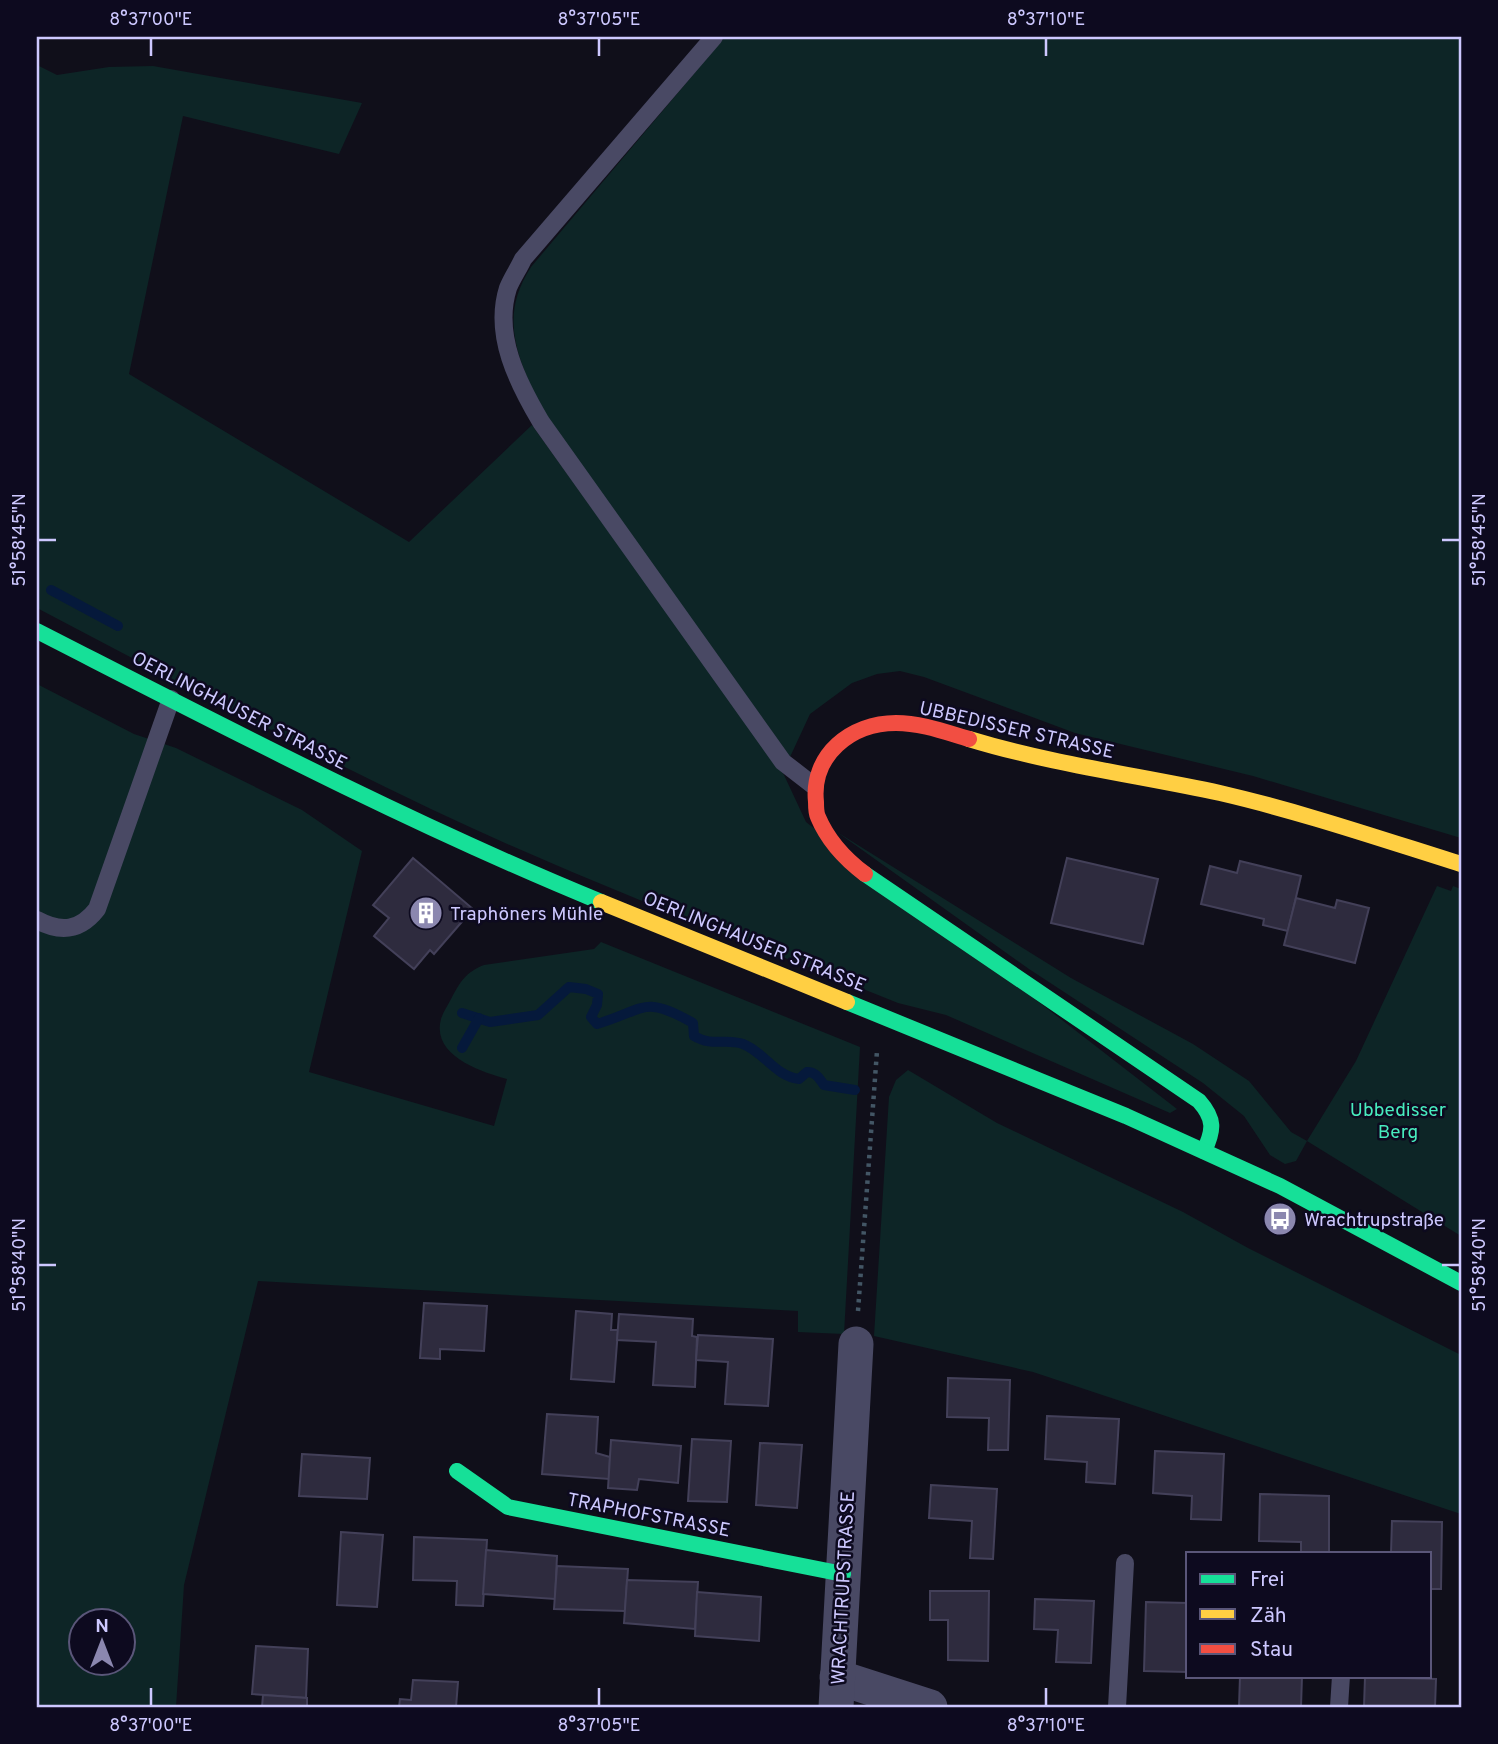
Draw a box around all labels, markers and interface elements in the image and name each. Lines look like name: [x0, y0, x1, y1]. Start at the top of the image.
text: 8°37'00"E: [109, 9, 193, 32]
text: 8°37'05"E: [557, 9, 641, 32]
text: 8°37'10"E: [1007, 9, 1085, 32]
text: 51°58'45"N: [9, 493, 32, 587]
text: 51°58'45"N: [1469, 493, 1492, 587]
street label: OERLINGHAUSER STRASSE: [127, 647, 351, 777]
street label: UBBEDISSER STRASSE: [917, 697, 1116, 765]
street label: OERLINGHAUSER STRASSE: [639, 887, 869, 999]
building icon: Traphöners Mühle: [407, 894, 445, 932]
place label: Traphöners Mühle: [450, 903, 603, 927]
park label: Ubbedisser Berg: [1350, 1099, 1447, 1145]
bus stop icon: Wrachtrupstraße: [1261, 1200, 1299, 1238]
place label: Wrachtrupstraße: [1304, 1209, 1444, 1233]
text: 51°58'40"N: [9, 1218, 32, 1312]
text: 51°58'40"N: [1469, 1218, 1492, 1312]
street label: TRAPHOFSTRASSE: [565, 1488, 732, 1544]
street label: WRACHTRUPSTRASSE: [827, 1490, 861, 1686]
legend: [1186, 1552, 1432, 1678]
text: Frei: [1250, 1567, 1285, 1594]
text: Zäh: [1250, 1603, 1287, 1630]
north arrow: [66, 1608, 136, 1678]
text: N: [95, 1615, 109, 1639]
text: Stau: [1250, 1637, 1293, 1664]
text: 8°37'00"E: [109, 1715, 193, 1738]
text: 8°37'05"E: [557, 1715, 641, 1738]
text: 8°37'10"E: [1007, 1715, 1085, 1738]

